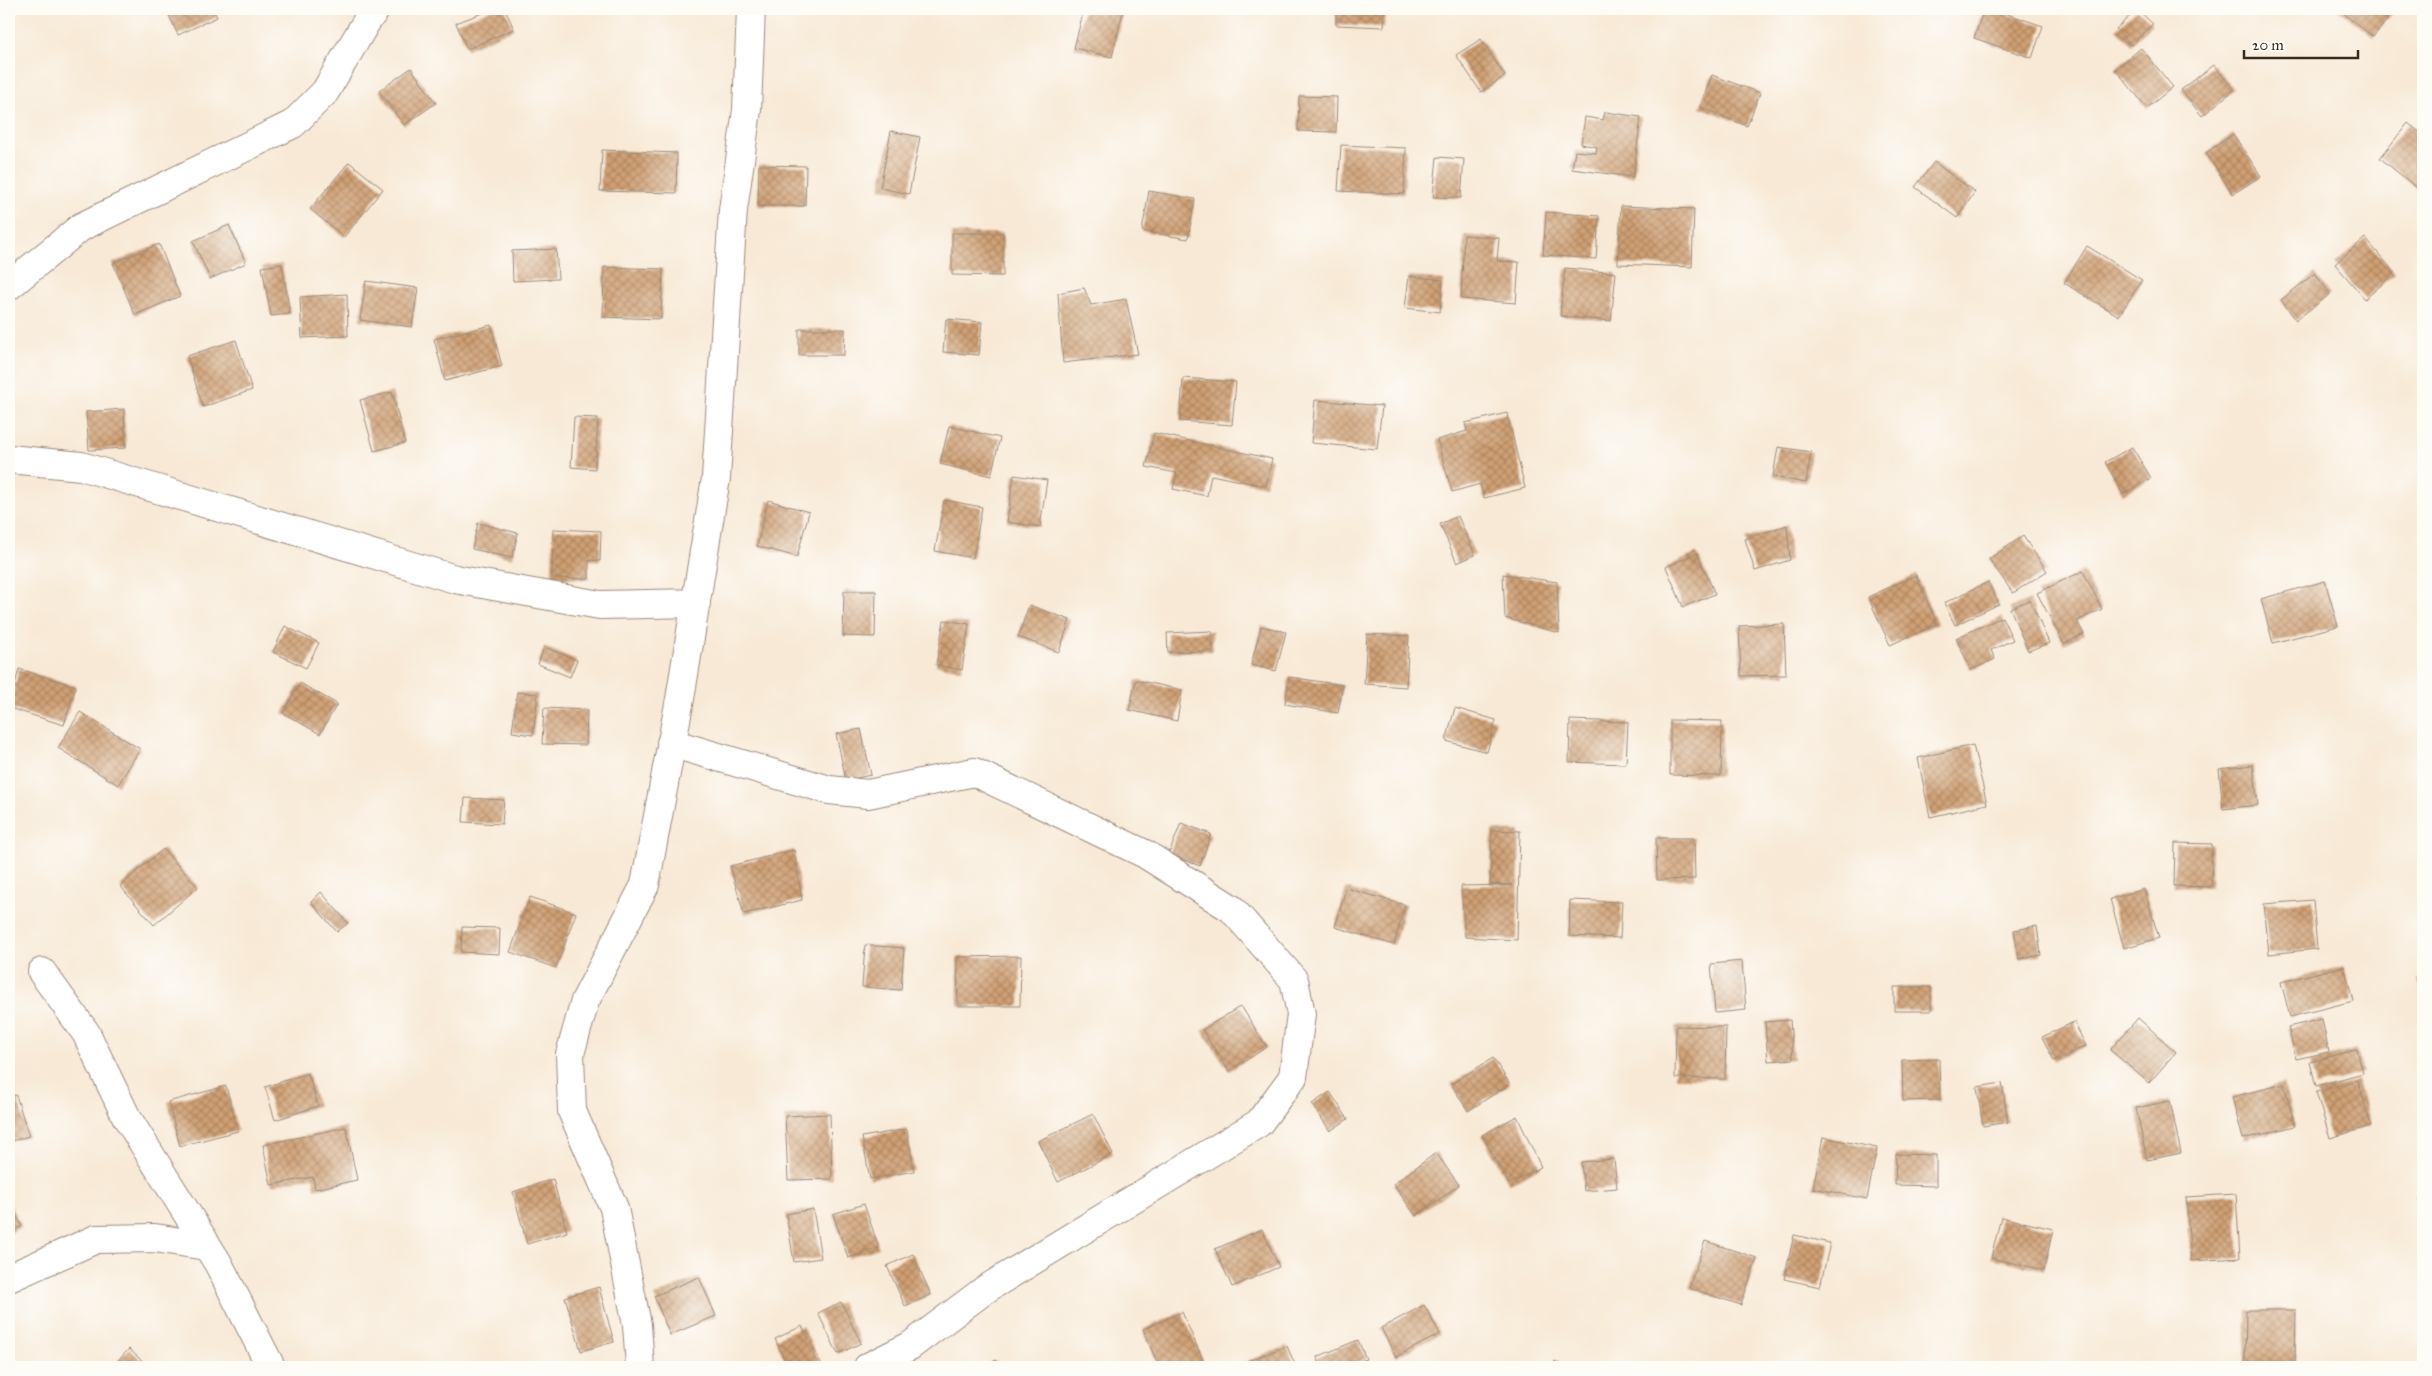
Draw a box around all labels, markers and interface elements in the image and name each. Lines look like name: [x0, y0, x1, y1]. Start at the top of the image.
scale bar: [2244, 28, 2358, 60]
text: 20 m: [2252, 36, 2284, 54]

